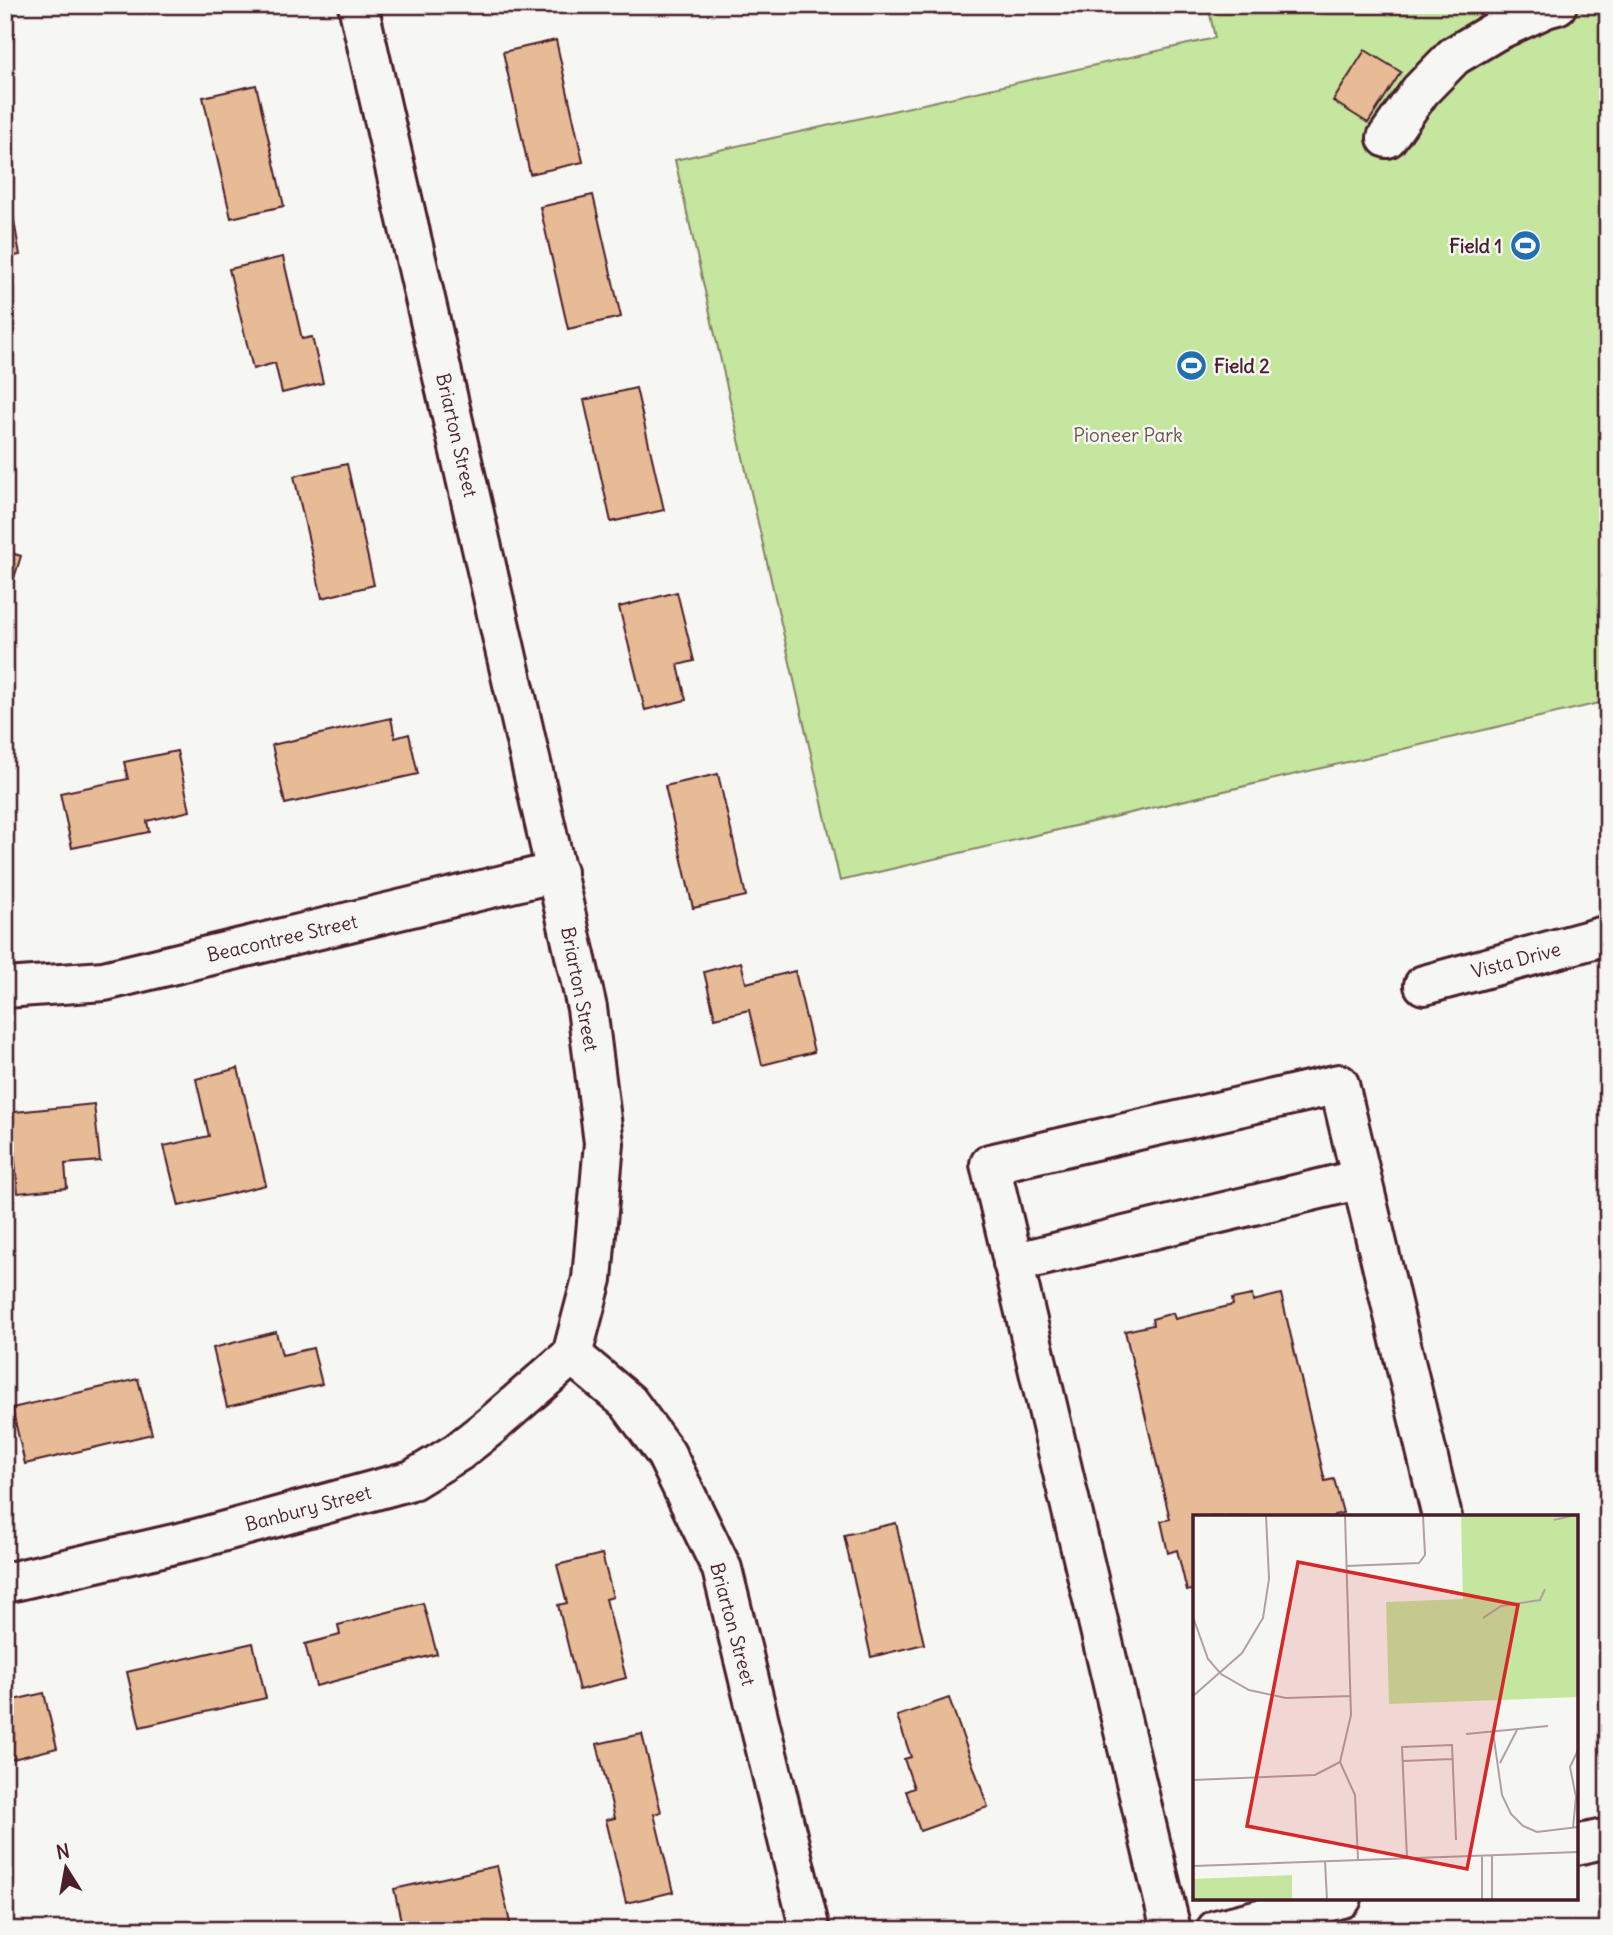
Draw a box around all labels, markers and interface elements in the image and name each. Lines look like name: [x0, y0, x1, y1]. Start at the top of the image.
sports icon: Field 1: [1508, 229, 1542, 263]
place label: Field 1: [1449, 234, 1502, 258]
sports icon: Field 2: [1174, 349, 1208, 383]
place label: Field 2: [1214, 354, 1270, 378]
street label: Briarton Street: [431, 371, 483, 499]
park label: Pioneer Park: [1073, 423, 1183, 447]
street label: Beacontree Street: [204, 909, 360, 967]
street label: Briarton Street: [556, 925, 604, 1053]
street label: Vista Drive: [1469, 937, 1563, 983]
street label: Banbury Street: [242, 1480, 374, 1536]
inset map: [1193, 1515, 1578, 1900]
street label: Briarton Street: [705, 1560, 761, 1688]
north arrow: [32, 1834, 102, 1904]
text: N: [54, 1838, 71, 1864]

